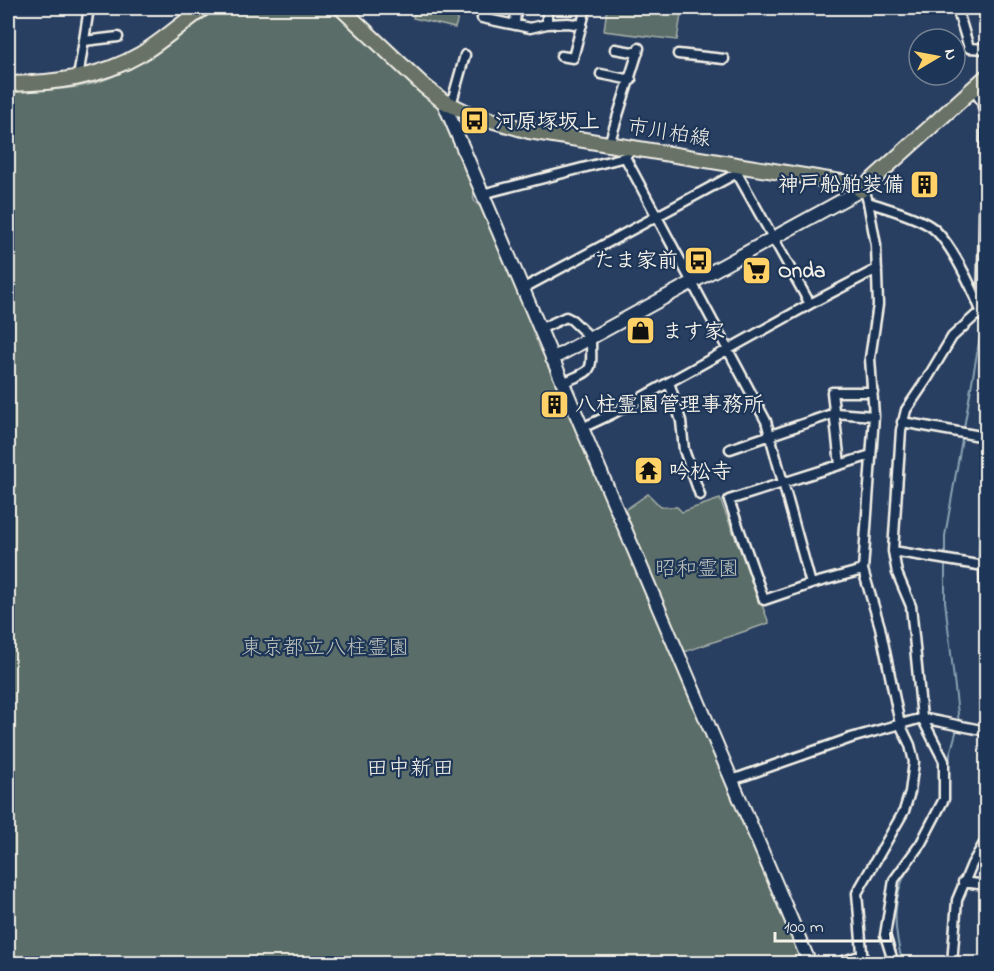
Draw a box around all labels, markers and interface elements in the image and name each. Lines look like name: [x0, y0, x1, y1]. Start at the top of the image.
north arrow: [907, 27, 967, 87]
text: N: [937, 47, 963, 62]
bus stop icon: 河原塚坂上: [458, 105, 490, 137]
place label: 河原塚坂上: [495, 108, 600, 138]
street label: 市川柏線: [625, 113, 713, 155]
building icon: 神戸船舶装備: [909, 168, 941, 200]
place label: 神戸船舶装備: [778, 171, 904, 201]
bus stop icon: たま家前: [683, 244, 715, 276]
place label: たま家前: [594, 247, 678, 277]
supermarket icon: Onda: [741, 254, 773, 286]
place label: Onda: [778, 257, 825, 287]
shop icon: ます家: [625, 315, 657, 347]
place label: ます家: [662, 318, 725, 348]
building icon: 八柱霊園管理事務所: [538, 388, 570, 420]
place label: 八柱霊園管理事務所: [575, 391, 764, 421]
temple icon: 吟松寺: [632, 455, 664, 487]
place label: 吟松寺: [669, 458, 732, 488]
park label: 昭和霊園: [655, 555, 739, 585]
park label: 東京都立八柱霊園: [241, 634, 409, 664]
district label: 田中新田: [366, 754, 454, 786]
scale bar: [775, 905, 890, 943]
text: 100 m: [784, 915, 824, 941]

